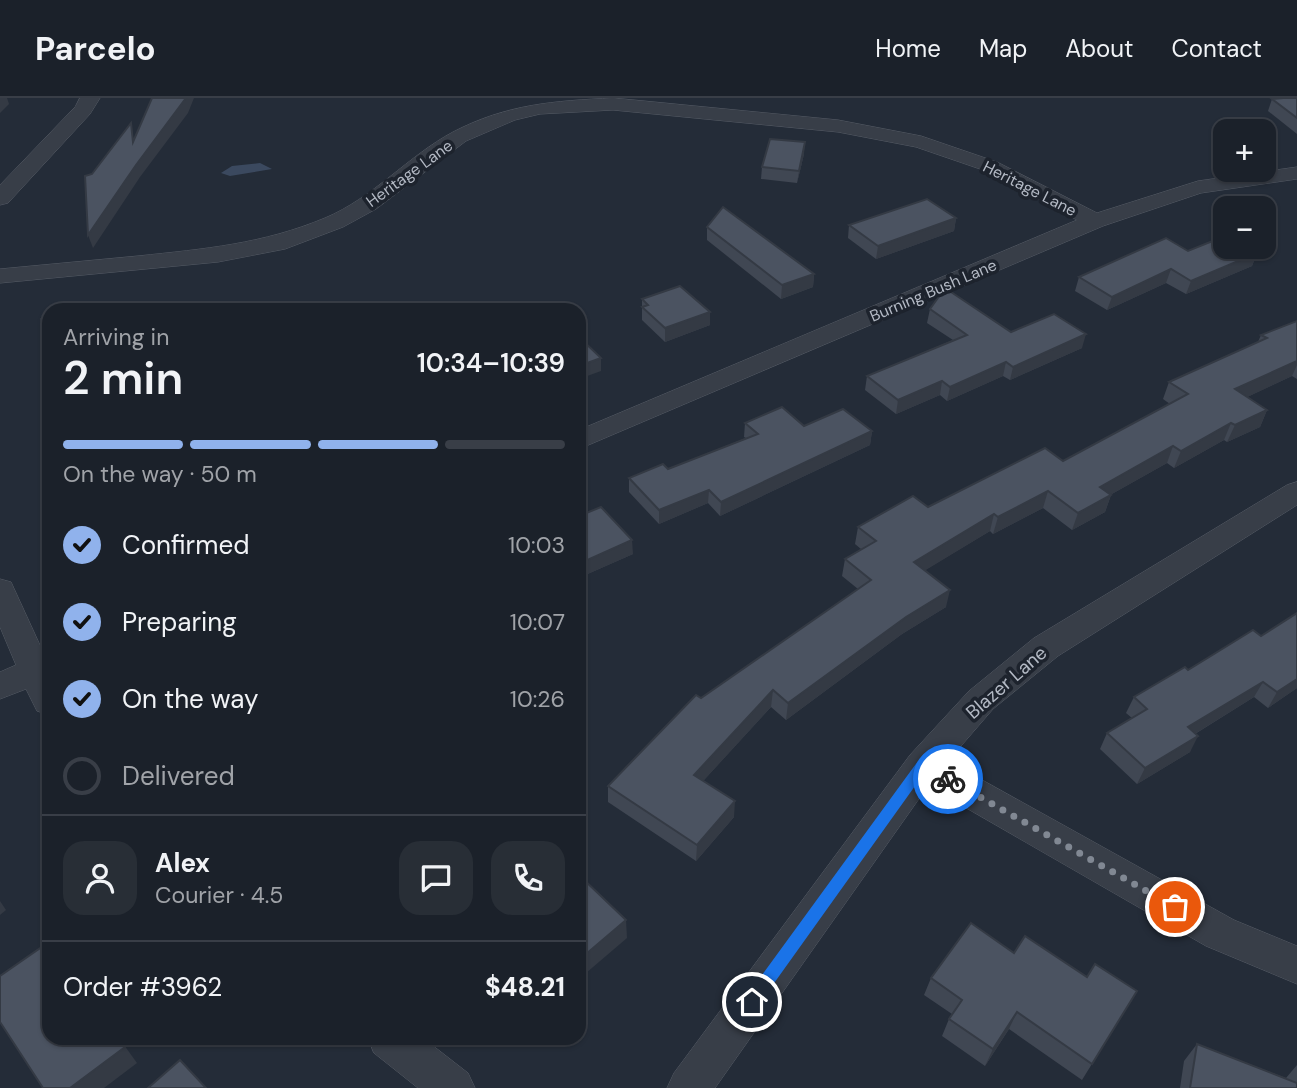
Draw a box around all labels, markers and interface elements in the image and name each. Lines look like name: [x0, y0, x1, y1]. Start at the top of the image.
text: Parcelo: [35, 27, 156, 70]
text: Home: [875, 33, 941, 64]
text: Map: [979, 33, 1027, 64]
text: About: [1065, 33, 1134, 64]
text: Contact: [1172, 33, 1262, 64]
map controls: [1213, 119, 1276, 259]
button: +: [1213, 119, 1276, 182]
street label: Heritage Lane: [362, 135, 457, 212]
street label: Heritage Lane: [980, 156, 1080, 221]
button: −: [1213, 196, 1276, 259]
street label: Burning Bush Lane: [867, 254, 1000, 327]
text: Arriving in: [63, 322, 169, 352]
text: 10:34–10:39: [417, 346, 565, 380]
text: 2 min: [63, 348, 183, 408]
text: On the way · 50 m: [63, 459, 257, 489]
icon: check: [63, 526, 101, 564]
text: Confirmed: [122, 528, 249, 562]
text: 10:03: [508, 530, 565, 560]
icon: check: [63, 603, 101, 641]
text: Preparing: [122, 605, 237, 639]
text: 10:07: [510, 607, 565, 637]
street label: Blazer Lane: [961, 640, 1052, 725]
icon: check: [63, 680, 101, 718]
text: On the way: [122, 682, 258, 716]
text: 10:26: [510, 684, 565, 714]
courier: [913, 744, 983, 814]
text: Delivered: [122, 759, 235, 793]
icon: bike: [929, 760, 967, 798]
button: person: [63, 841, 137, 915]
button: chat: [399, 841, 473, 915]
button: phone: [491, 841, 565, 915]
text: Alex: [155, 846, 210, 880]
pin: [1145, 877, 1205, 937]
text: Courier · 4.5: [155, 880, 283, 910]
icon: bag: [1156, 888, 1194, 926]
text: Order #3962: [63, 970, 222, 1004]
text: $48.21: [485, 970, 565, 1004]
pin: [722, 972, 782, 1032]
icon: home: [733, 983, 771, 1021]

